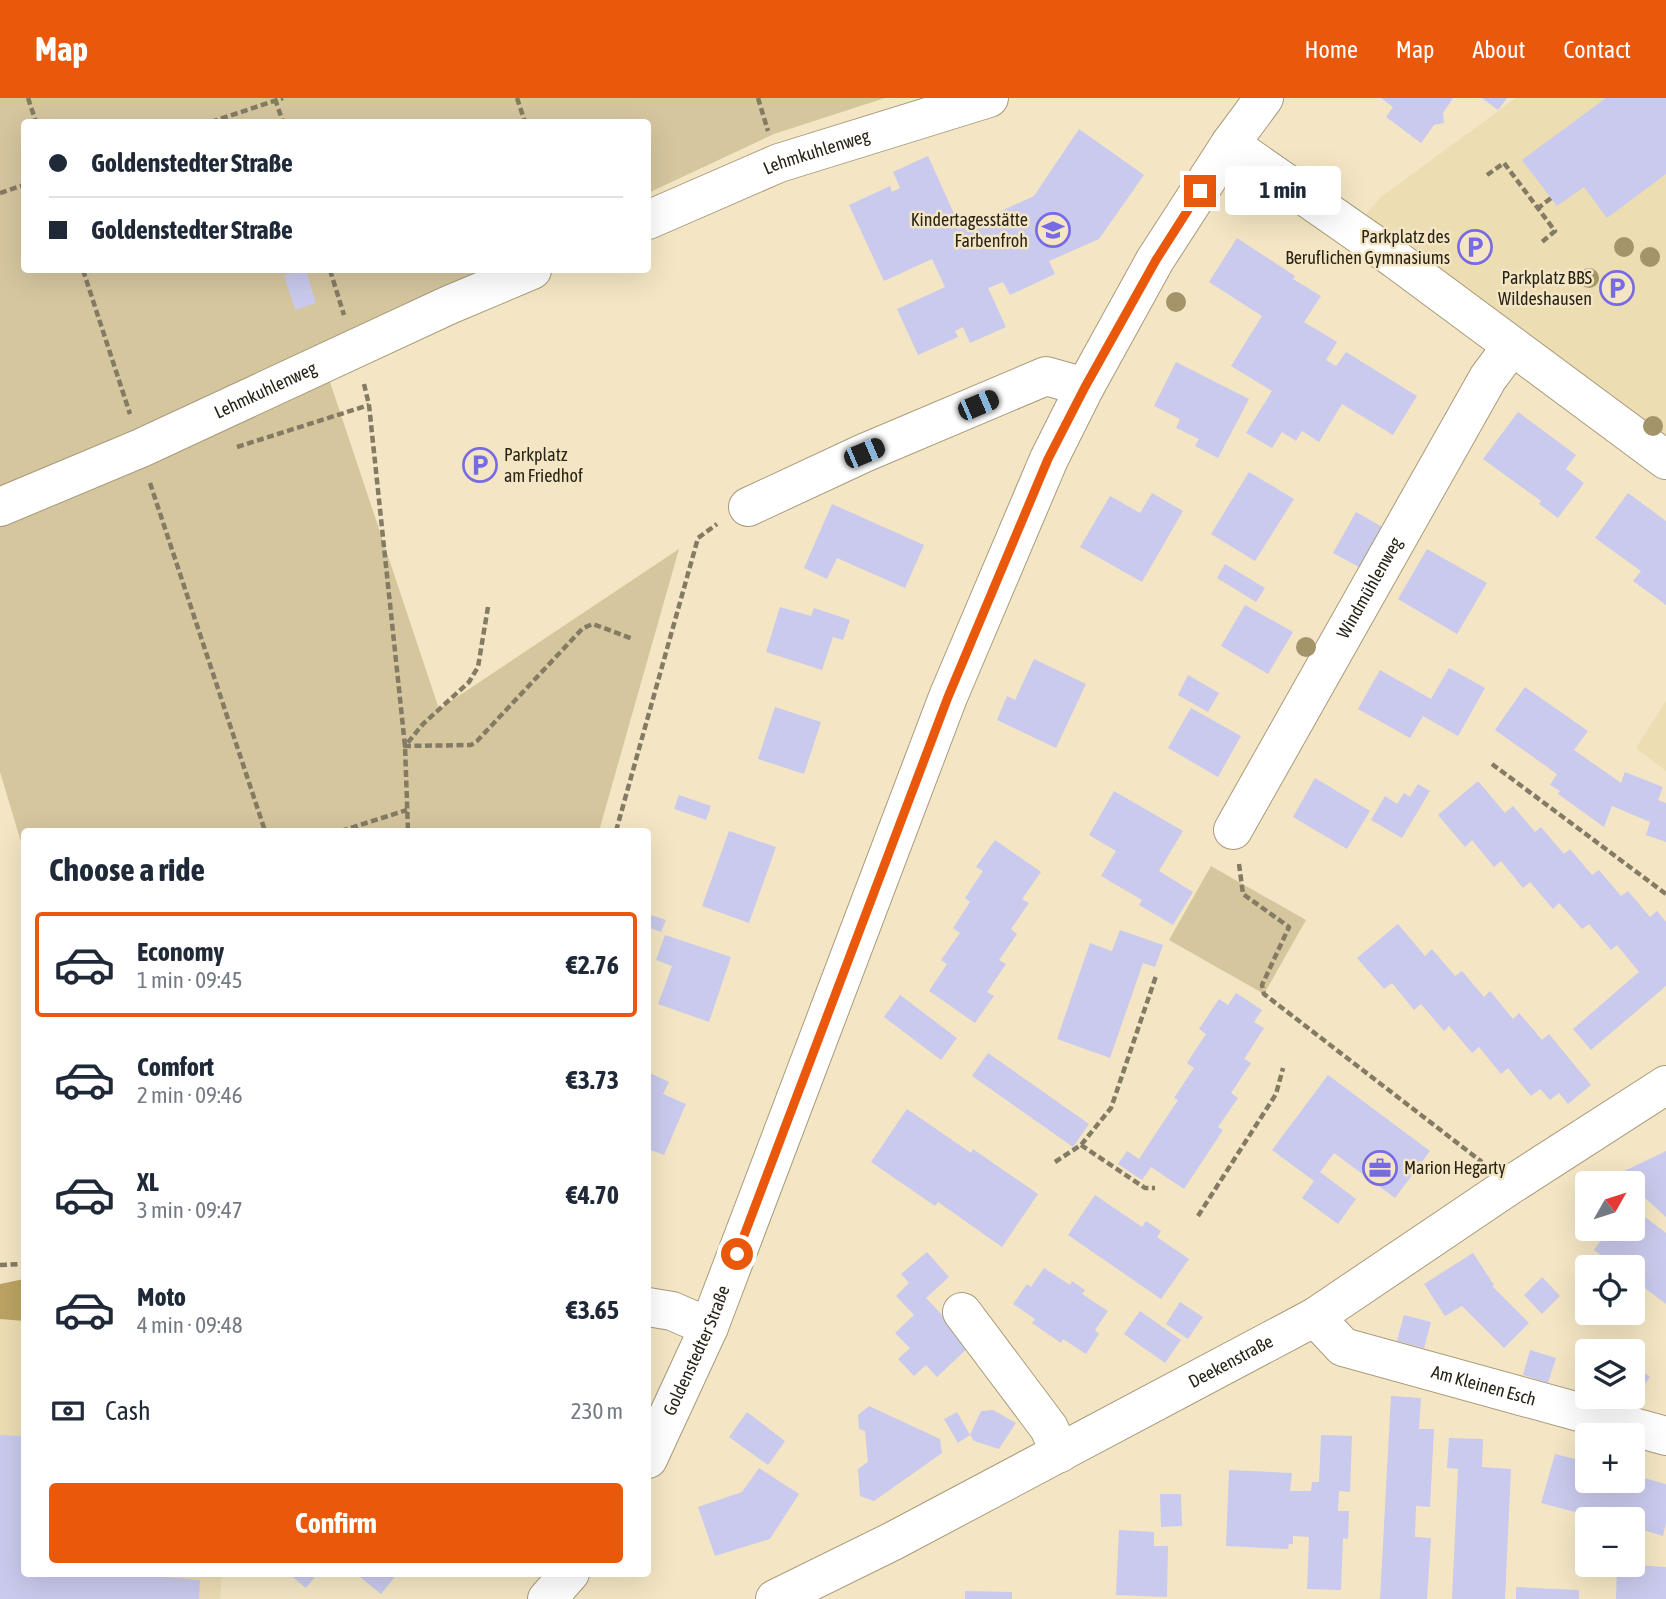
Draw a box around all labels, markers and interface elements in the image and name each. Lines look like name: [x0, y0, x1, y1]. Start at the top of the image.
text: Map: [35, 30, 88, 68]
text: Home: [1304, 36, 1358, 63]
text: Map: [1396, 36, 1434, 63]
text: About: [1472, 36, 1525, 63]
text: Contact: [1563, 36, 1631, 63]
street label: Lehmkuhlenweg: [760, 125, 872, 179]
text: Goldenstedter Straße: [91, 148, 293, 178]
callout: 1 min: [1224, 166, 1340, 216]
route end: [1184, 175, 1216, 207]
text: 1 min: [1260, 177, 1306, 203]
place label: Kindertagesstätte Farbenfroh: [911, 209, 1028, 251]
school or university icon: Kindertagesstätte Farbenfroh: [1034, 211, 1072, 249]
text: Goldenstedter Straße: [91, 215, 293, 245]
place label: Parkplatz des Beruflichen Gymnasiums: [1285, 226, 1450, 268]
parking icon: Parkplatz des Beruflichen Gymnasiums: [1456, 228, 1494, 266]
place label: Parkplatz BBS Wildeshausen: [1498, 267, 1592, 309]
parking icon: Parkplatz BBS Wildeshausen: [1598, 269, 1636, 307]
street label: Lehmkuhlenweg: [211, 357, 320, 423]
car: [955, 387, 1002, 423]
car: [841, 435, 888, 471]
place label: Parkplatz am Friedhof: [504, 444, 583, 486]
parking icon: Parkplatz am Friedhof: [461, 446, 499, 484]
street label: Windmühlenweg: [1332, 533, 1406, 642]
text: Choose a ride: [49, 851, 205, 888]
icon: car: [53, 933, 116, 996]
text: Economy: [137, 937, 224, 967]
text: €2.76: [566, 950, 619, 980]
text: 1 min · 09:45: [137, 967, 243, 993]
icon: car: [53, 1048, 116, 1111]
text: Comfort: [137, 1052, 214, 1082]
text: €3.73: [566, 1065, 619, 1095]
text: 2 min · 09:46: [137, 1082, 243, 1108]
office icon: Marion Hegarty: [1361, 1149, 1399, 1187]
place label: Marion Hegarty: [1404, 1157, 1506, 1178]
icon: car: [53, 1163, 116, 1226]
text: XL: [137, 1167, 159, 1197]
north arrow: [1575, 1171, 1645, 1241]
map controls: [1575, 1171, 1645, 1577]
text: €4.70: [566, 1180, 619, 1210]
text: 3 min · 09:47: [137, 1197, 243, 1223]
route start: [721, 1238, 753, 1270]
button: locate: [1575, 1255, 1645, 1325]
icon: car: [53, 1278, 116, 1341]
text: Moto: [137, 1282, 186, 1312]
street label: Goldenstedter Straße: [659, 1282, 734, 1419]
text: €3.65: [566, 1295, 619, 1325]
text: 4 min · 09:48: [137, 1312, 243, 1338]
street label: Deekenstraße: [1185, 1330, 1276, 1392]
button: layers: [1575, 1339, 1645, 1409]
street label: Am Kleinen Esch: [1429, 1361, 1538, 1410]
icon: cash: [49, 1392, 87, 1430]
text: Cash: [105, 1396, 151, 1426]
text: 230 m: [571, 1398, 623, 1424]
button: +: [1575, 1423, 1645, 1493]
button: Confirm: [49, 1483, 623, 1563]
button: −: [1575, 1507, 1645, 1577]

